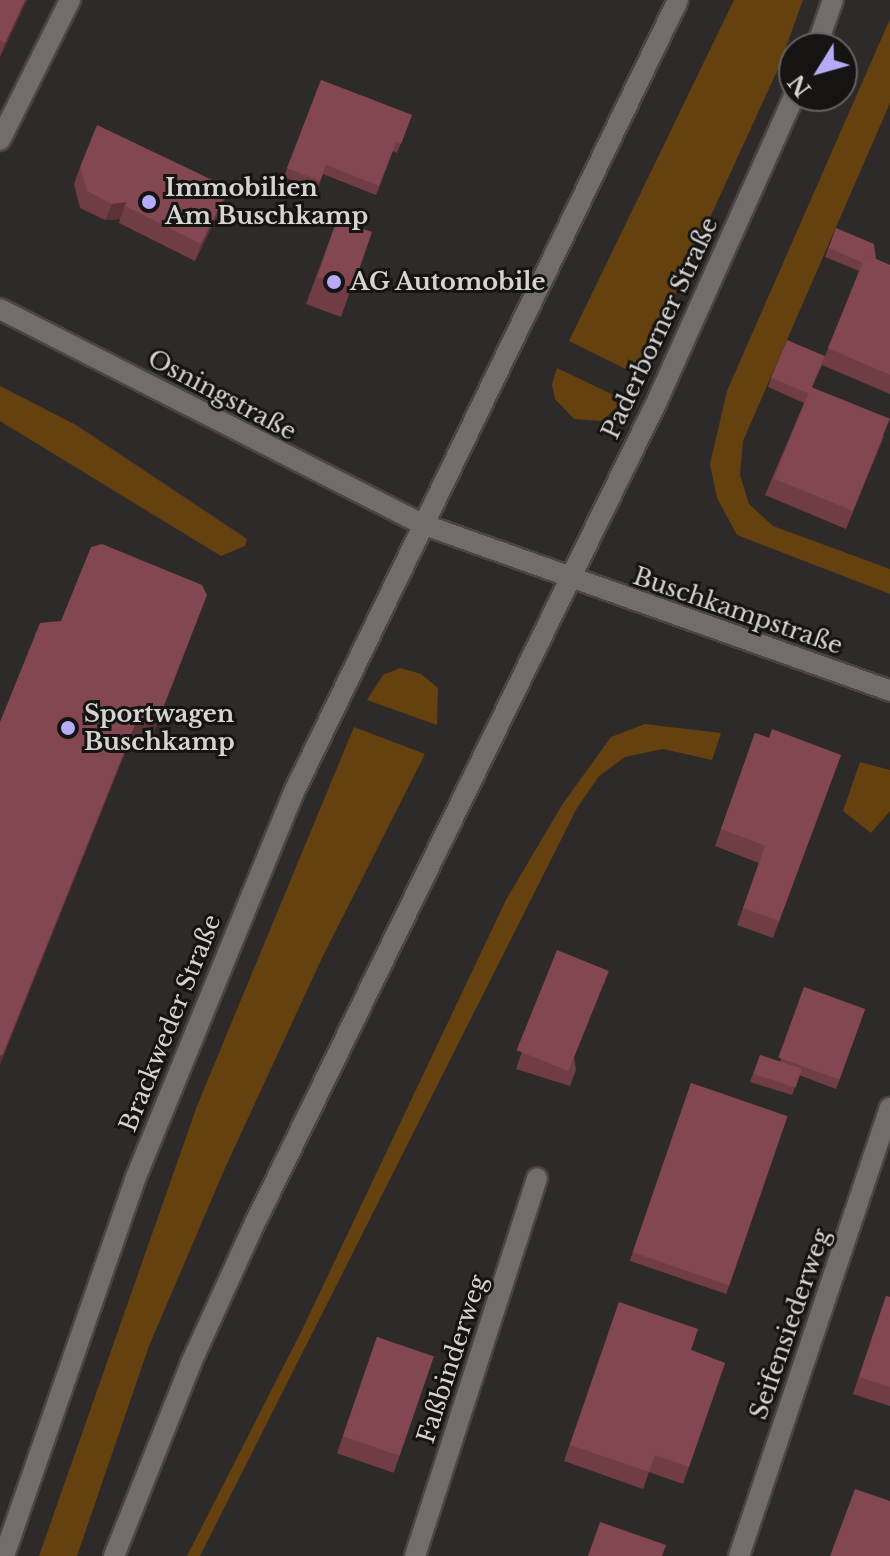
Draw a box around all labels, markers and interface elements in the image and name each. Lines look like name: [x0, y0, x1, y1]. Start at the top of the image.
north arrow: [778, 32, 858, 112]
text: N: [783, 69, 817, 102]
place label: Immobilien Am Buschkamp: [165, 174, 368, 230]
marker: Immobilien Am Buschkamp: [140, 193, 158, 211]
street label: Paderborner Straße: [596, 212, 724, 444]
place label: AG Automobile: [350, 268, 547, 296]
marker: AG Automobile: [325, 273, 343, 291]
street label: Osningstraße: [143, 344, 301, 446]
street label: Buschkampstraße: [629, 562, 847, 660]
place label: Sportwagen Buschkamp: [84, 700, 235, 756]
marker: Sportwagen Buschkamp: [59, 719, 77, 737]
street label: Brackweder Straße: [113, 910, 227, 1136]
street label: Seifensiederweg: [744, 1225, 836, 1423]
street label: Faßbinderweg: [411, 1271, 493, 1447]

